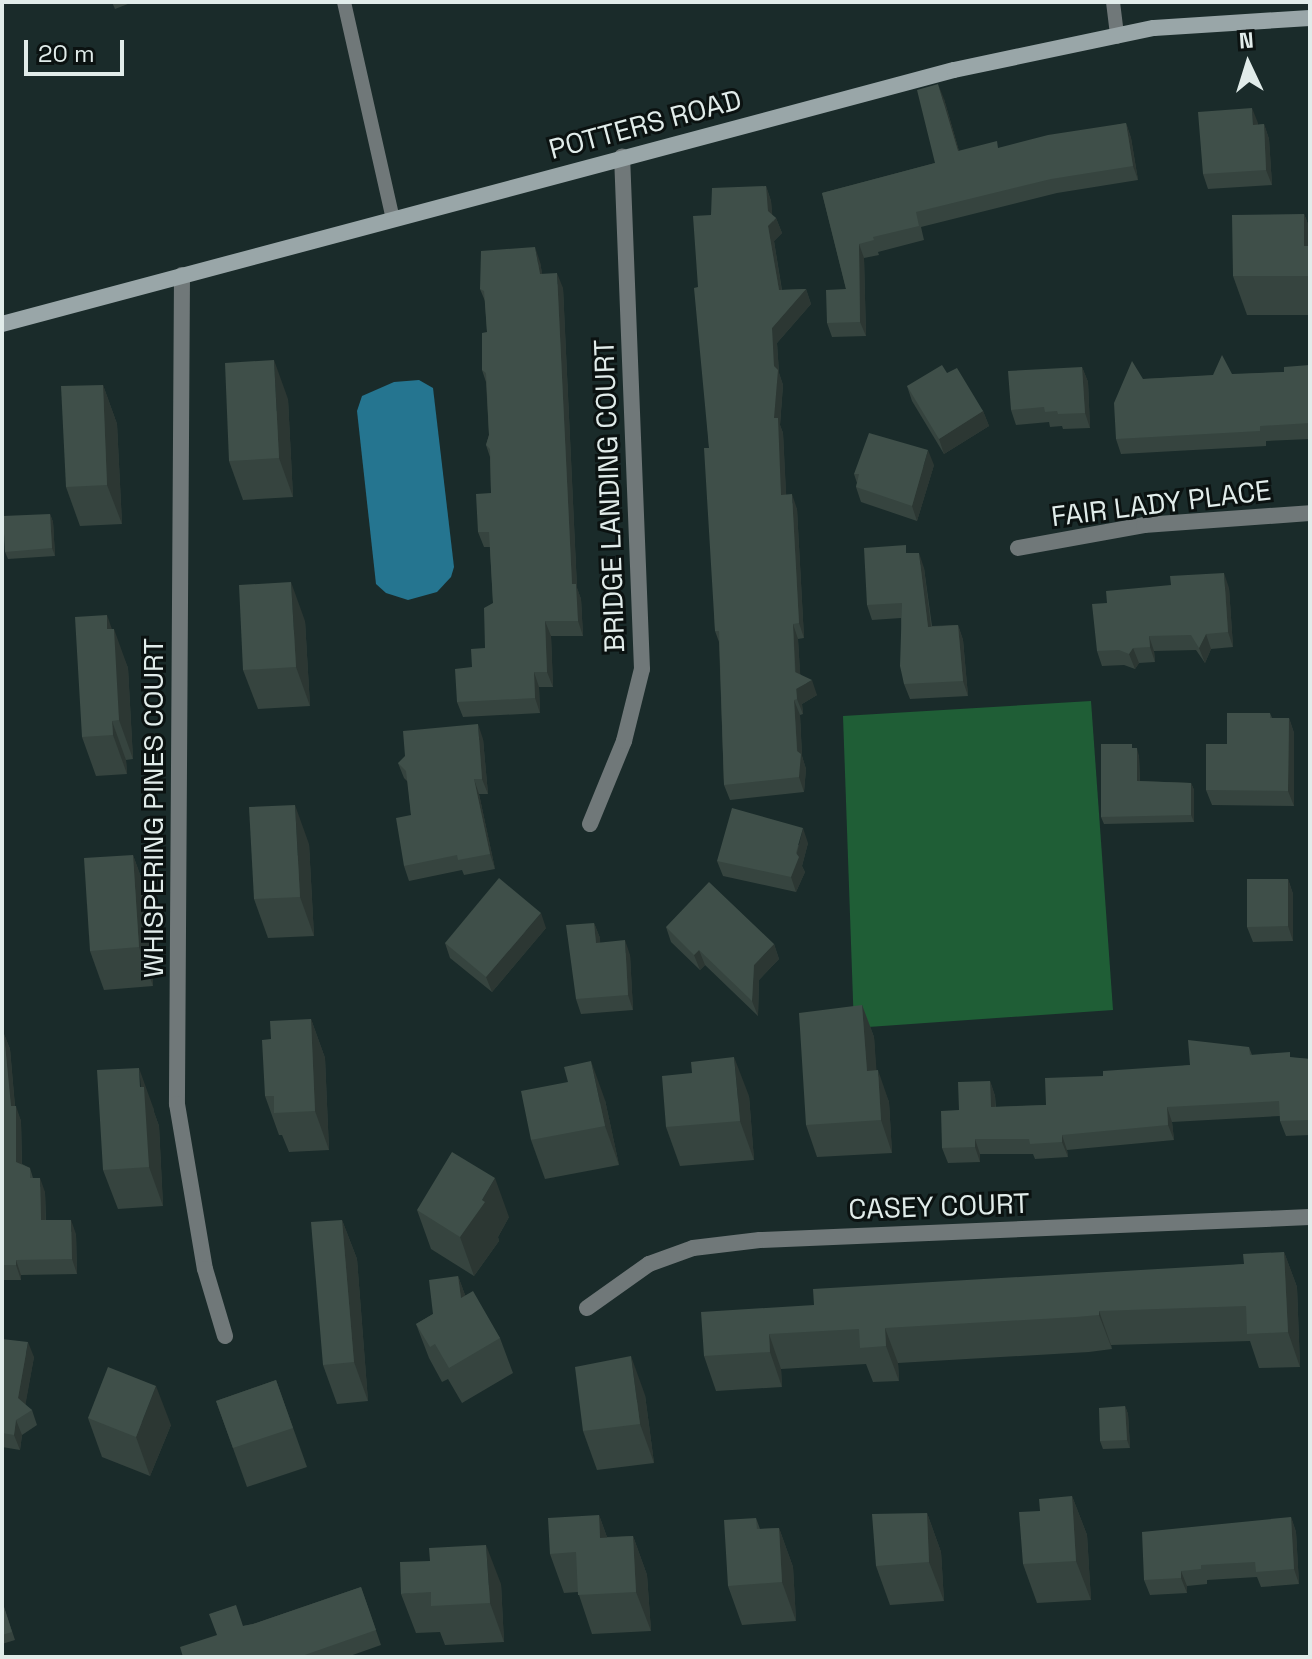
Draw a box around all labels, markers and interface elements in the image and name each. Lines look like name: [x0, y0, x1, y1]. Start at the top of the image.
scale bar: [28, 24, 128, 74]
north arrow: [1208, 24, 1288, 104]
text: N: [1238, 26, 1255, 55]
text: 20 m: [38, 38, 95, 69]
street label: POTTERS ROAD: [545, 82, 745, 166]
street label: BRIDGE LANDING COURT: [587, 339, 631, 653]
street label: FAIR LADY PLACE: [1049, 473, 1273, 533]
street label: WHISPERING PINES COURT: [136, 638, 170, 978]
street label: CASEY COURT: [848, 1186, 1030, 1226]

